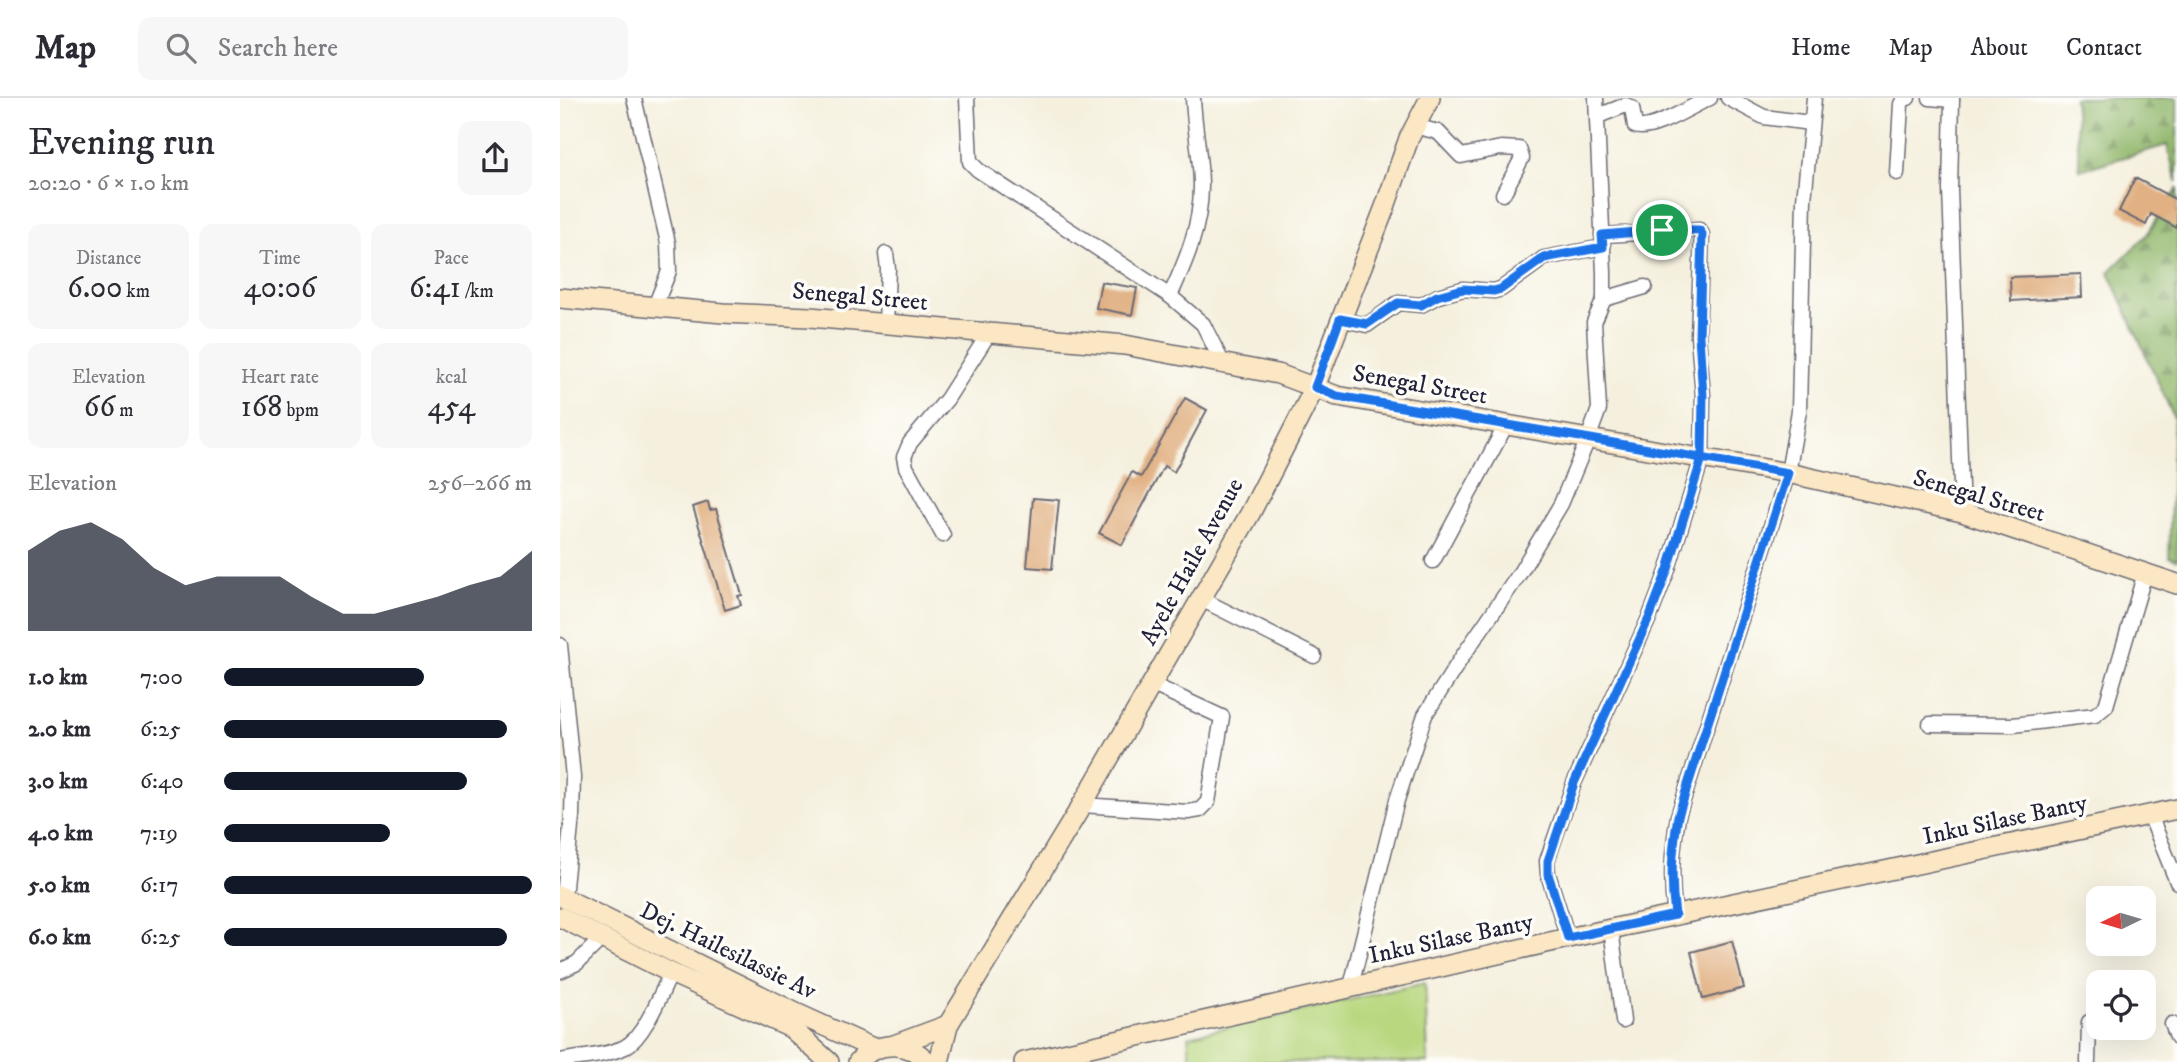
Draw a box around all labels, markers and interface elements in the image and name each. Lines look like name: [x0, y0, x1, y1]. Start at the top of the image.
search box: [138, 17, 628, 80]
text: Map: [35, 28, 96, 69]
icon: search: [162, 29, 200, 67]
text: Search here: [218, 32, 338, 65]
text: Home: [1791, 33, 1850, 63]
text: Map: [1888, 33, 1933, 63]
text: About: [1971, 33, 2028, 63]
text: Contact: [2066, 33, 2142, 63]
text: Evening run: [28, 119, 215, 167]
button: share: [458, 121, 532, 195]
text: 20:20 · 6 × 1.0 km: [28, 169, 189, 198]
pin: [1632, 200, 1692, 260]
icon: arrive: [1643, 211, 1681, 249]
text: Distance: [76, 247, 141, 270]
text: Time: [259, 247, 301, 270]
text: Pace: [434, 247, 469, 270]
text: 6.00: [67, 270, 122, 307]
text: 40:06: [243, 270, 316, 307]
text: 6:41: [409, 270, 461, 307]
street label: Senegal Street: [791, 276, 929, 318]
text: km: [122, 280, 150, 303]
text: /km: [461, 280, 494, 303]
street label: Senegal Street: [1350, 358, 1490, 412]
text: Elevation: [72, 366, 145, 389]
text: Heart rate: [241, 366, 319, 389]
text: kcal: [436, 366, 467, 389]
text: 66: [84, 389, 115, 426]
text: 168: [241, 389, 282, 426]
text: 454: [427, 389, 475, 426]
text: m: [115, 399, 133, 422]
text: bpm: [282, 399, 319, 422]
street label: Senegal Street: [1910, 463, 2049, 529]
text: Elevation: [28, 469, 117, 498]
text: 256–266 m: [428, 469, 532, 498]
street label: Ayele Haile Avenue: [1134, 473, 1250, 651]
text: 1.0 km: [28, 663, 88, 692]
text: 7:00: [140, 663, 183, 692]
text: 2.0 km: [28, 715, 91, 744]
text: 6:25: [140, 715, 181, 744]
text: 3.0 km: [28, 767, 88, 796]
text: 6:40: [140, 767, 184, 796]
street label: Inku Silase Banty: [1920, 788, 2090, 852]
text: 4.0 km: [28, 819, 93, 848]
text: 7:19: [140, 819, 178, 848]
text: 5.0 km: [28, 871, 90, 900]
text: 6:17: [140, 871, 179, 900]
north arrow: [2086, 886, 2156, 956]
map controls: [2086, 886, 2156, 1040]
street label: Dej. Hailesilassie Av: [635, 895, 821, 1007]
street label: Inku Silase Banty: [1366, 907, 1536, 971]
text: 6.0 km: [28, 923, 91, 952]
text: 6:25: [140, 923, 181, 952]
button: locate: [2086, 970, 2156, 1040]

